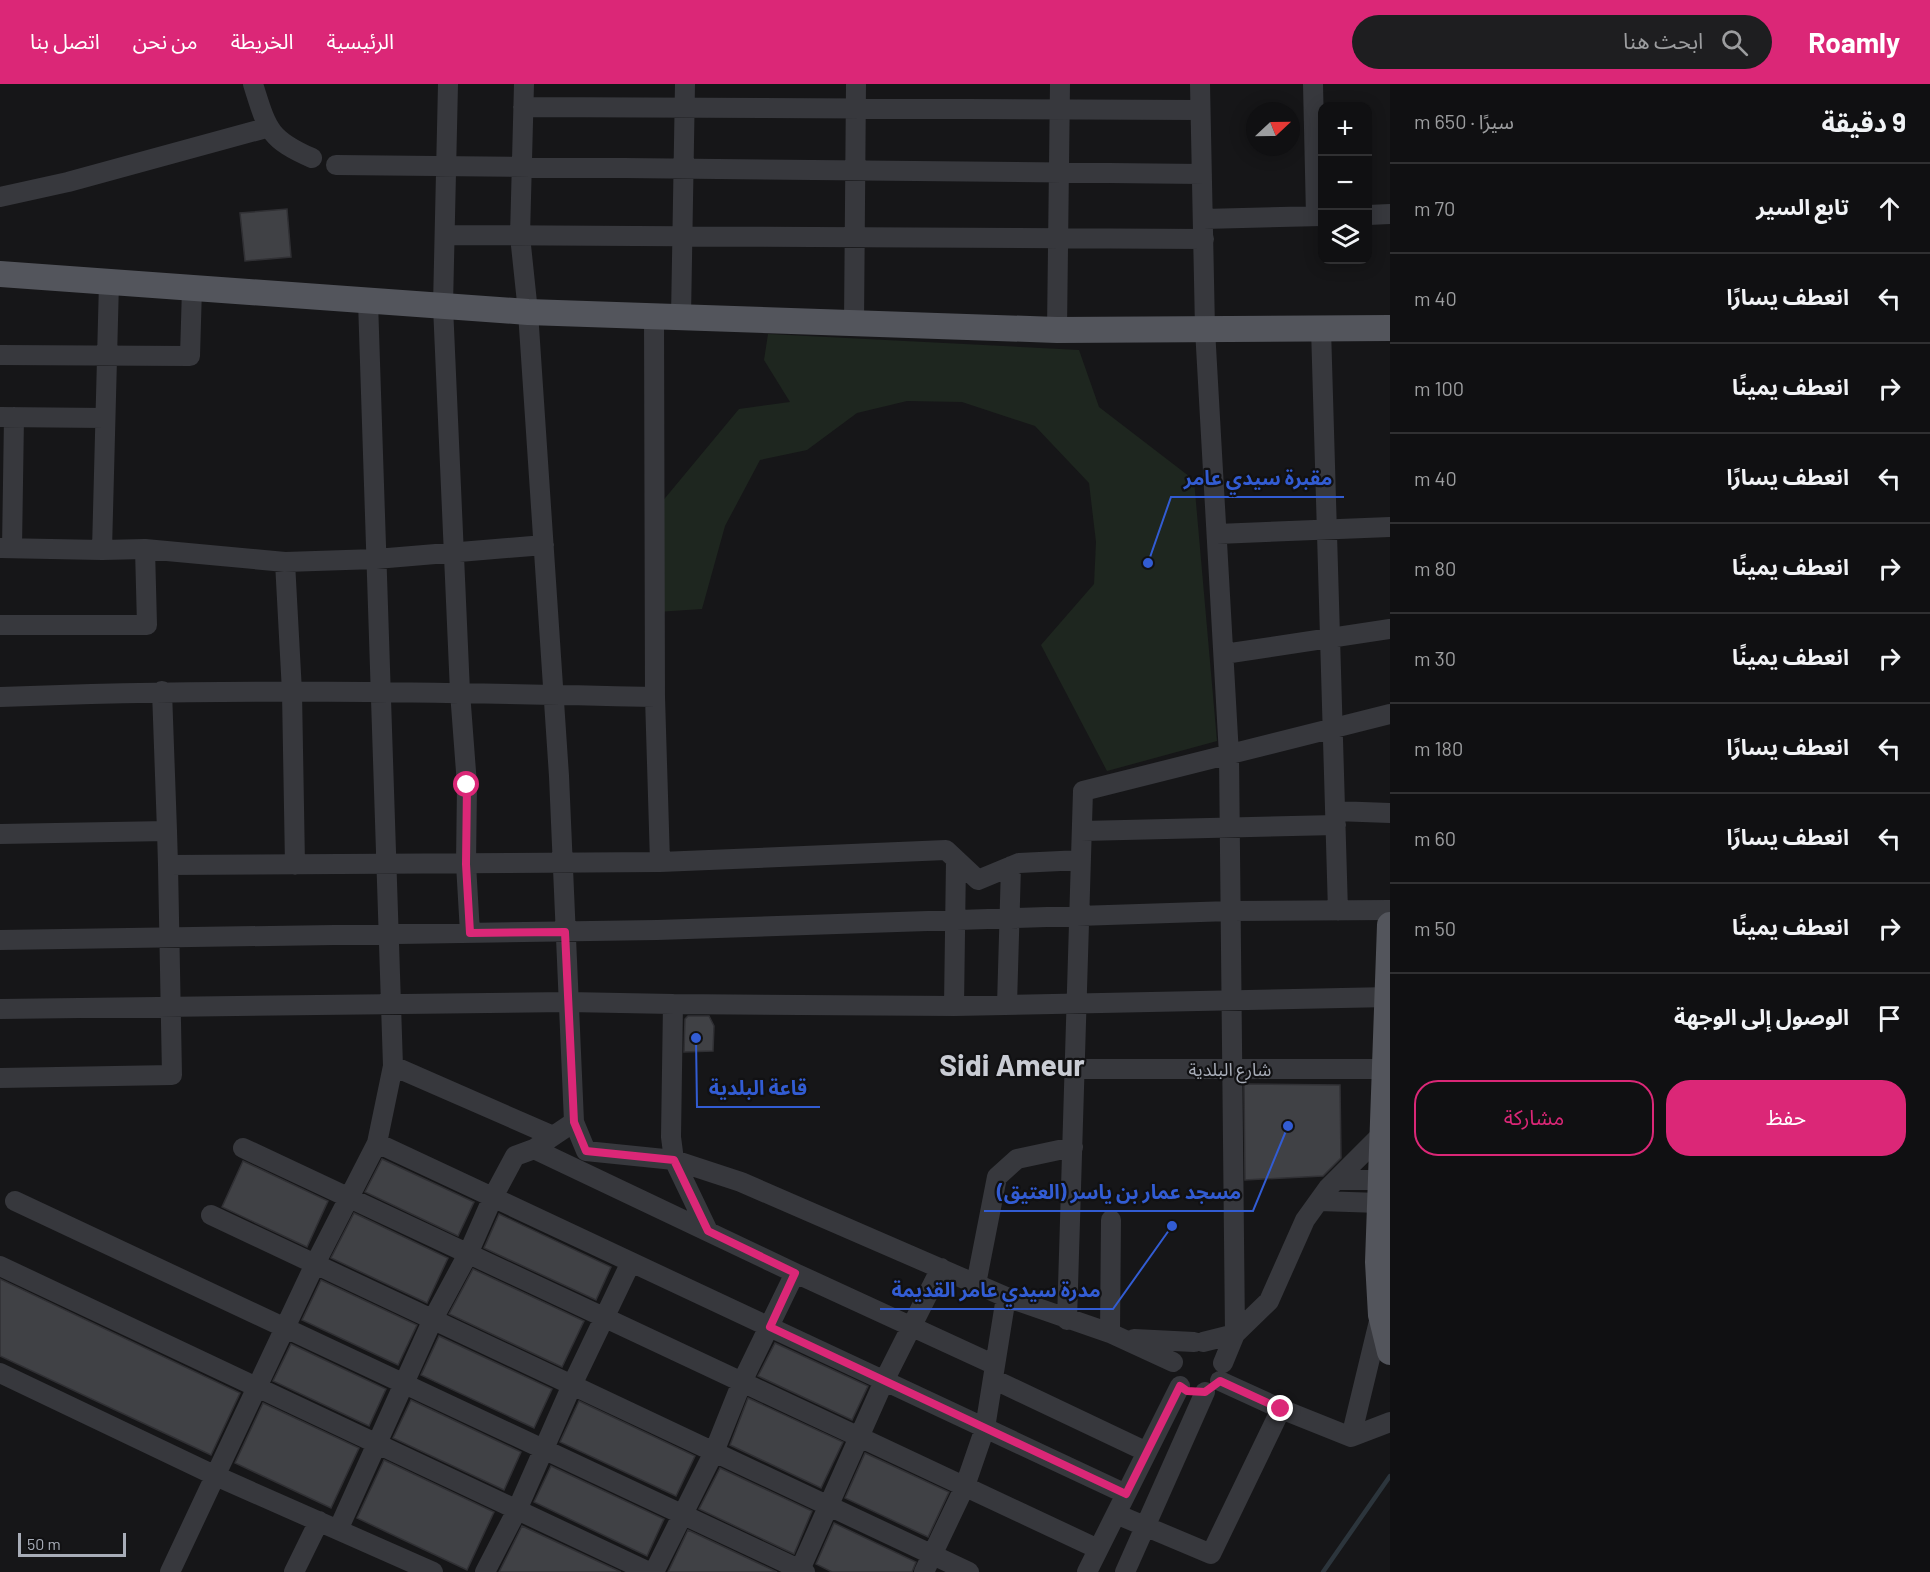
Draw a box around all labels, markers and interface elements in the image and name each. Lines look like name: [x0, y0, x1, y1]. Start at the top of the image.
search box: [1352, 15, 1772, 69]
text: Roamly: [1808, 25, 1900, 59]
icon: search: [1718, 26, 1751, 59]
text: ابحث هنا: [1623, 27, 1703, 53]
text: اتصل بنا: [30, 28, 100, 53]
text: من نحن: [133, 28, 198, 53]
text: الخريطة: [231, 28, 294, 53]
text: الرئيسية: [327, 28, 394, 53]
north arrow: [1246, 102, 1300, 156]
map controls: [1318, 102, 1372, 264]
button: +: [1318, 102, 1372, 156]
text: 9 دقيقة: [1822, 106, 1906, 137]
text: سيرًا · 650 m: [1414, 109, 1514, 133]
button: −: [1318, 156, 1372, 210]
icon: ahead: [1873, 192, 1906, 225]
text: تابع السير: [1756, 193, 1849, 219]
text: 70 m: [1414, 196, 1455, 220]
button: layers: [1318, 210, 1372, 264]
icon: left: [1873, 282, 1906, 315]
text: انعطف يسارًا: [1726, 283, 1849, 309]
text: 40 m: [1414, 286, 1457, 310]
icon: right: [1873, 372, 1906, 405]
text: انعطف يمينًا: [1732, 373, 1849, 399]
text: 100 m: [1414, 376, 1464, 400]
callout: مقبرة سيدي عامر: [1171, 459, 1344, 497]
icon: left: [1873, 462, 1906, 495]
text: انعطف يسارًا: [1726, 463, 1849, 489]
text: مقبرة سيدي عامر: [1183, 465, 1332, 495]
text: 40 m: [1414, 466, 1457, 490]
icon: right: [1873, 552, 1906, 585]
text: انعطف يمينًا: [1732, 553, 1849, 579]
text: 80 m: [1414, 556, 1456, 580]
icon: right: [1873, 642, 1906, 675]
text: انعطف يمينًا: [1732, 643, 1849, 669]
text: 30 m: [1414, 646, 1456, 670]
icon: left: [1873, 732, 1906, 765]
text: انعطف يسارًا: [1726, 733, 1849, 759]
text: 180 m: [1414, 736, 1463, 760]
route start: [453, 771, 479, 797]
icon: left: [1873, 822, 1906, 855]
text: انعطف يسارًا: [1726, 823, 1849, 849]
text: 60 m: [1414, 826, 1456, 850]
icon: right: [1873, 912, 1906, 945]
text: انعطف يمينًا: [1732, 913, 1849, 939]
text: 50 m: [1414, 916, 1456, 940]
icon: arrive: [1873, 1002, 1906, 1035]
text: الوصول إلى الوجهة: [1674, 1003, 1849, 1029]
district label: Sidi Ameur: [939, 1046, 1085, 1082]
street label: شارع البلدية: [1189, 1058, 1271, 1084]
callout: قاعة البلدية: [697, 1069, 820, 1107]
text: قاعة البلدية: [709, 1075, 807, 1100]
button: مشاركة: [1414, 1080, 1654, 1156]
button: حفظ: [1666, 1080, 1906, 1156]
callout: مسجد عمار بن ياسر (العتيق): [984, 1173, 1253, 1211]
text: مسجد عمار بن ياسر (العتيق): [996, 1179, 1241, 1204]
callout: مدرة سيدي عامر القديمة: [880, 1271, 1113, 1309]
text: مدرة سيدي عامر القديمة: [891, 1277, 1101, 1307]
route end: [1267, 1395, 1293, 1421]
scale bar: [18, 1530, 126, 1558]
text: 50 m: [27, 1534, 61, 1553]

